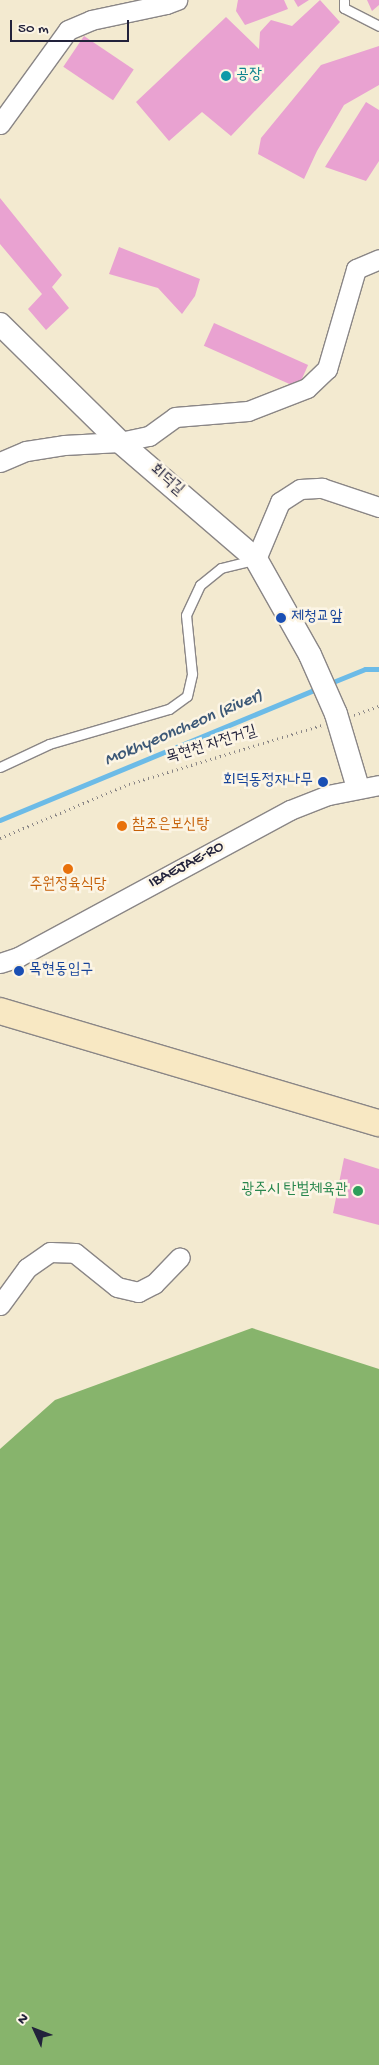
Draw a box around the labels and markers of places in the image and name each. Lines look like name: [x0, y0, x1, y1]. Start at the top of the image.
place label: 공장: [236, 66, 262, 86]
marker: 공장: [220, 70, 232, 82]
place label: 제청교앞: [291, 608, 342, 628]
marker: 제청교앞: [275, 612, 287, 624]
place label: 회덕동정자나무: [223, 772, 313, 792]
marker: 회덕동정자나무: [317, 776, 329, 788]
place label: 참조은보신탕: [132, 816, 209, 836]
marker: 참조은보신탕: [116, 820, 128, 832]
marker: 주원정육식당: [62, 863, 74, 875]
place label: 주원정육식당: [29, 876, 107, 896]
place label: 목현동입구: [29, 961, 93, 981]
marker: 목현동입구: [13, 965, 25, 977]
place label: 광주시 탄벌체육관: [241, 1181, 348, 1201]
marker: 광주시 탄벌체육관: [352, 1185, 364, 1197]

